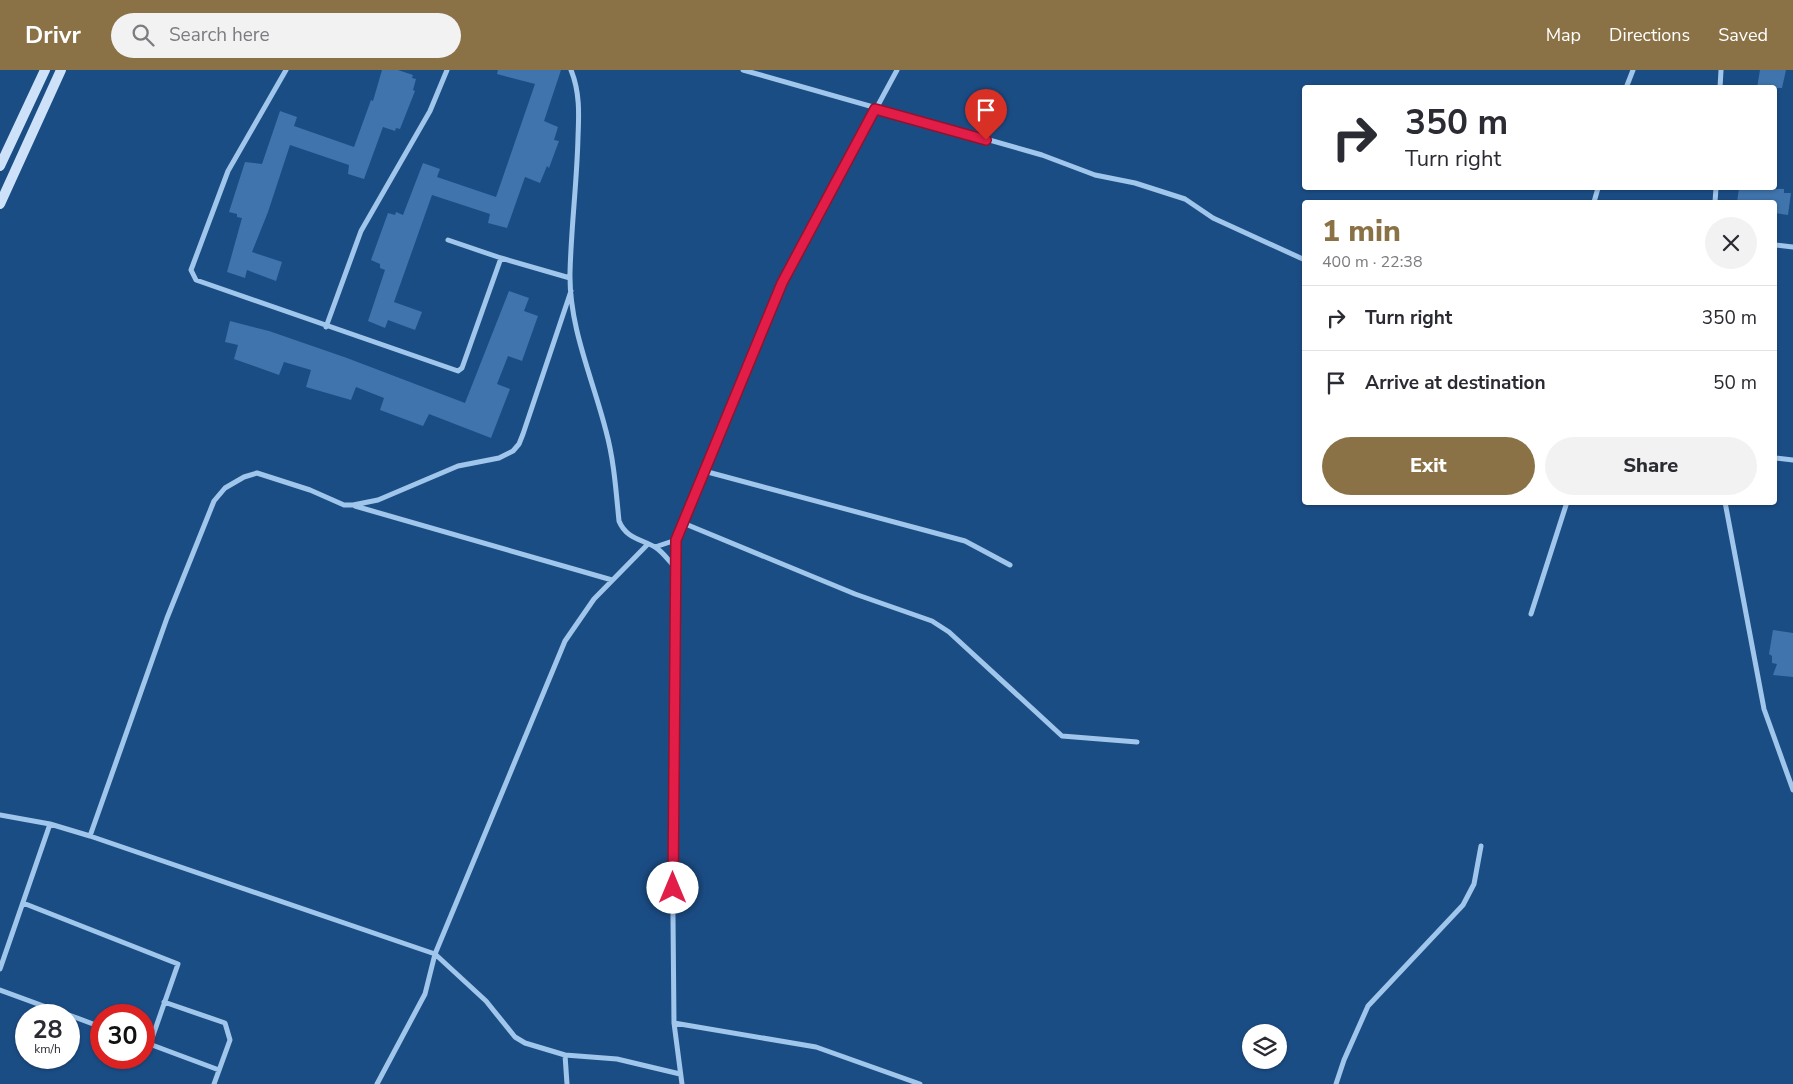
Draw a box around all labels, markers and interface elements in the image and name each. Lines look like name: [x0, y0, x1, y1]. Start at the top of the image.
search box: [111, 13, 461, 58]
text: Drivr: [25, 19, 81, 51]
icon: search: [129, 21, 157, 49]
text: Search here: [169, 22, 270, 48]
text: Map: [1546, 23, 1581, 47]
text: Directions: [1609, 23, 1690, 47]
text: Saved: [1718, 23, 1768, 47]
pin: [965, 89, 1007, 140]
icon: arrive: [972, 96, 1000, 124]
text: 350 m: [1405, 99, 1508, 146]
icon: right: [1322, 105, 1387, 170]
text: Turn right: [1405, 144, 1501, 174]
text: 1 min: [1322, 211, 1401, 252]
button: close: [1705, 217, 1757, 269]
text: 400 m · 22:38: [1322, 251, 1423, 273]
icon: right: [1322, 304, 1350, 332]
text: Turn right: [1365, 305, 1452, 331]
text: 350 m: [1702, 305, 1757, 331]
icon: arrive: [1322, 369, 1350, 397]
text: Arrive at destination: [1365, 370, 1546, 396]
text: 50 m: [1713, 370, 1757, 396]
button: Exit: [1322, 437, 1535, 495]
button: Share: [1545, 437, 1757, 495]
position arrow: [646, 861, 698, 913]
speed limit sign: 30: [90, 1004, 155, 1069]
text: 28: [32, 1013, 63, 1047]
map controls: [1242, 1024, 1287, 1069]
button: layers: [1242, 1024, 1287, 1069]
text: km/h: [34, 1041, 61, 1057]

